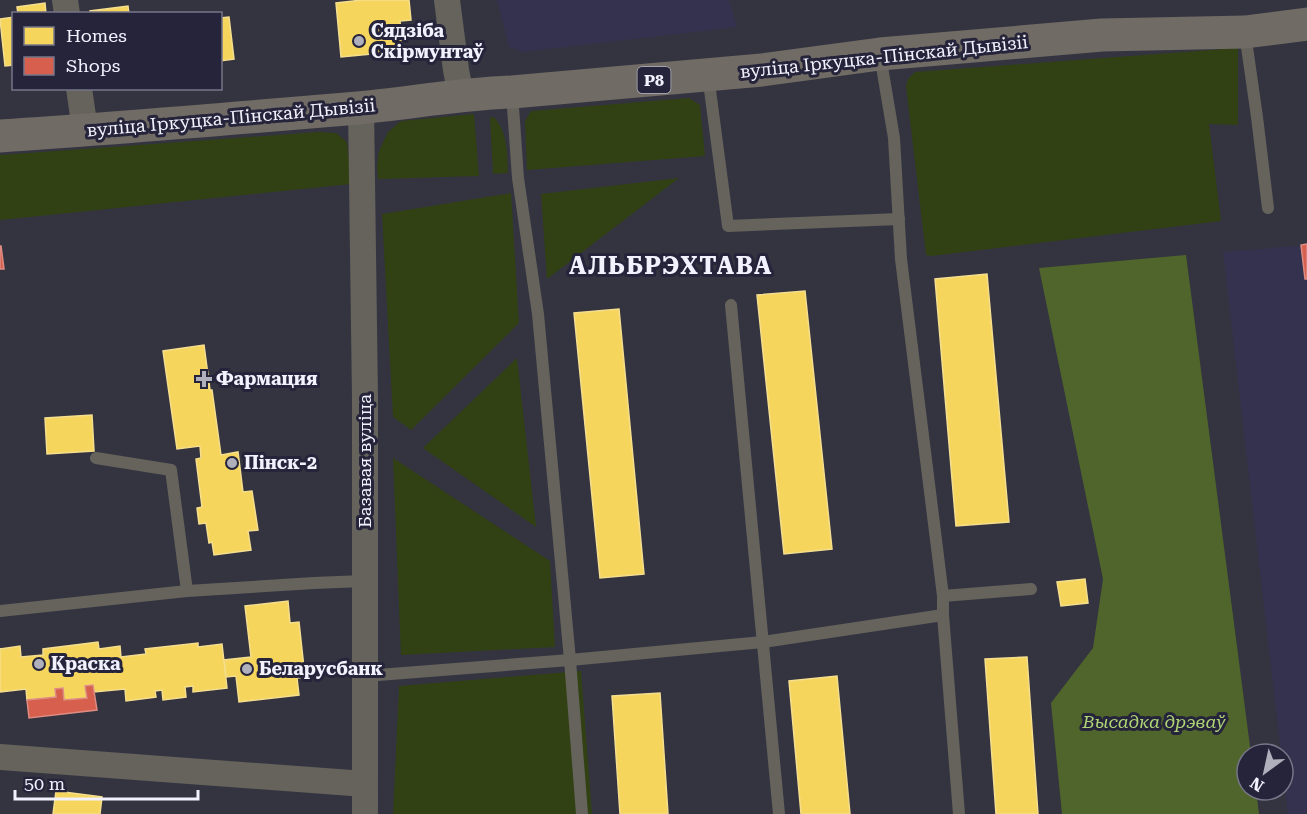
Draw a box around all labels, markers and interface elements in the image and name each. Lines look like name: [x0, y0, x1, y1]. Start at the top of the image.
legend: [12, 12, 222, 90]
place label: Сядзіба Скірмунтаў: [371, 20, 484, 62]
text: Homes: [66, 25, 127, 46]
street label: вуліца Іркуцка-Пінскай Дывізіі: [739, 31, 1029, 82]
marker: Сядзіба Скірмунтаў: [352, 34, 366, 48]
text: Shops: [66, 55, 120, 76]
road number: Р8: [638, 67, 670, 93]
street label: вуліца Іркуцка-Пінскай Дывізіі: [86, 94, 376, 141]
district label: АЛЬБРЭХТАВА: [569, 252, 773, 280]
place label: Фармация: [216, 368, 318, 389]
marker: Фармация: [197, 372, 211, 386]
street label: Базавая вуліца: [354, 394, 375, 528]
place label: Пінск-2: [244, 452, 317, 473]
marker: Пінск-2: [225, 456, 239, 470]
place label: Краска: [51, 653, 121, 674]
marker: Краска: [32, 657, 46, 671]
place label: Беларусбанк: [259, 658, 383, 679]
marker: Беларусбанк: [240, 662, 254, 676]
park label: Высадка дрэваў: [1081, 711, 1226, 732]
north arrow: [1235, 742, 1295, 802]
scale bar: [15, 763, 198, 801]
text: 50 m: [24, 773, 65, 794]
text: N: [1247, 773, 1267, 795]

